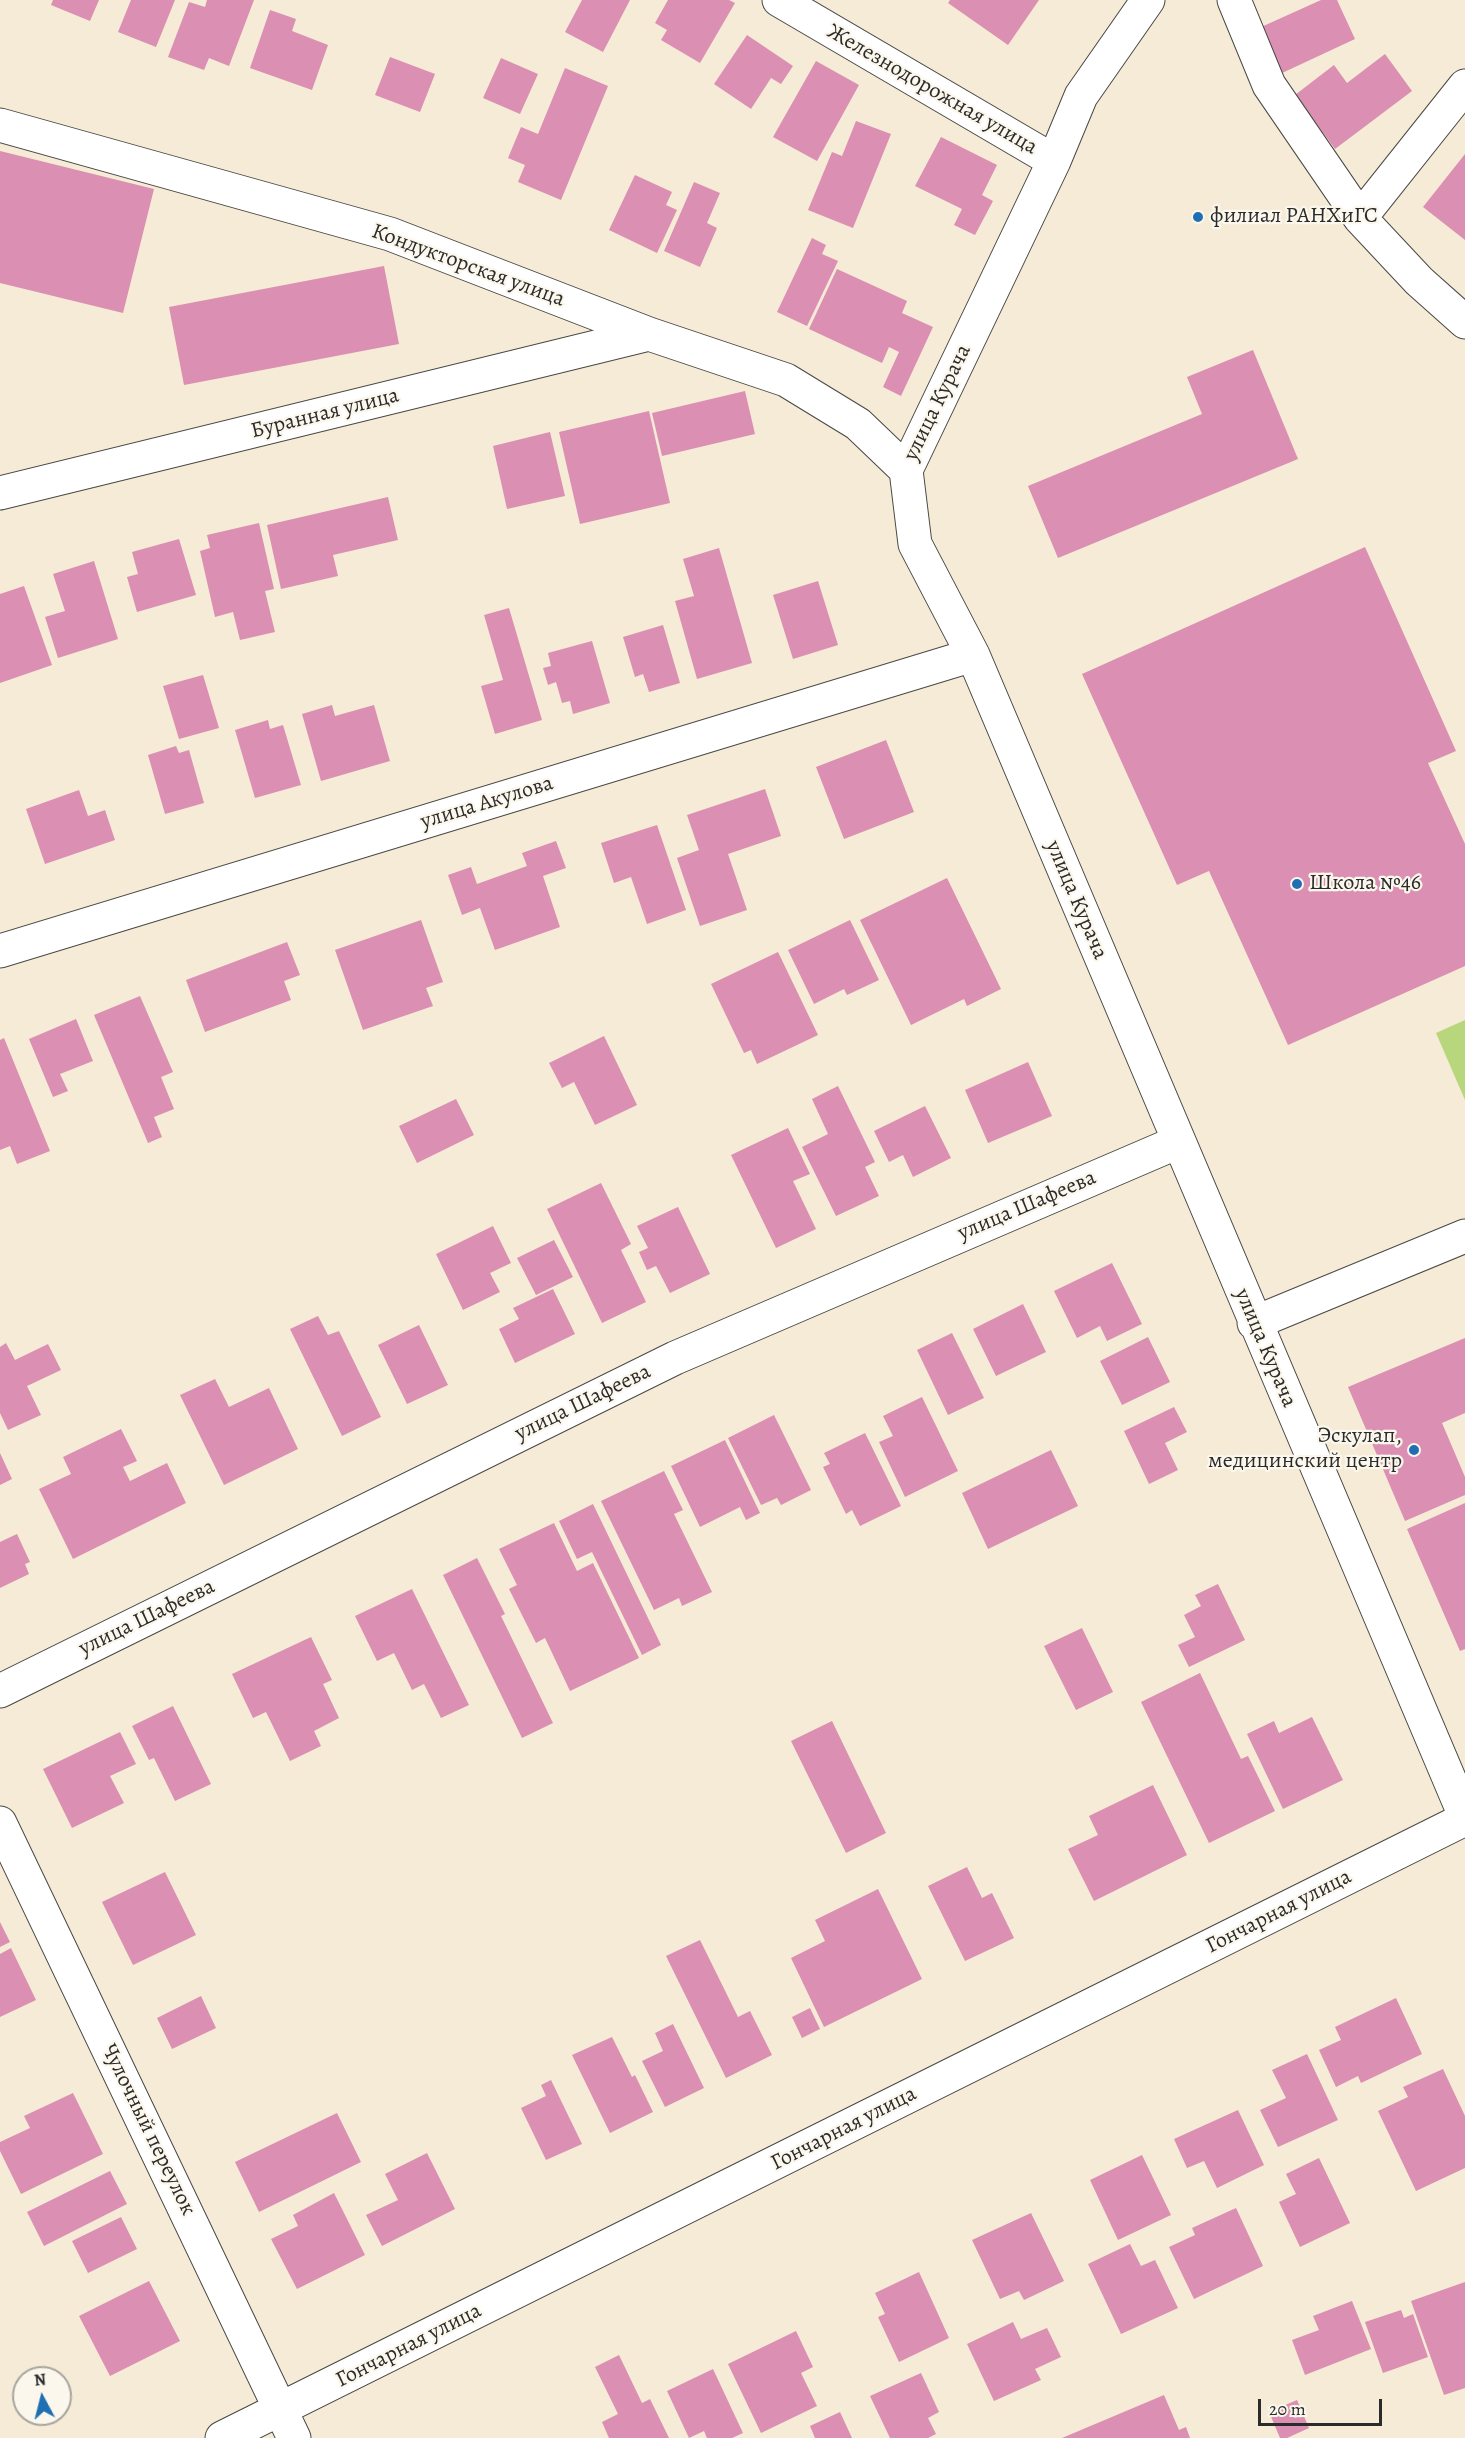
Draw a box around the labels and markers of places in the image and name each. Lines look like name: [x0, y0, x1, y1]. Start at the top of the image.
place label: филиал РАНХиГС: [1210, 204, 1378, 230]
marker: филиал РАНХиГС: [1191, 210, 1205, 224]
place label: Школа №46: [1309, 871, 1421, 897]
marker: Школа №46: [1290, 877, 1304, 891]
place label: Эскулап, медицинский центр: [1208, 1424, 1402, 1476]
marker: Эскулап, медицинский центр: [1407, 1443, 1421, 1457]

